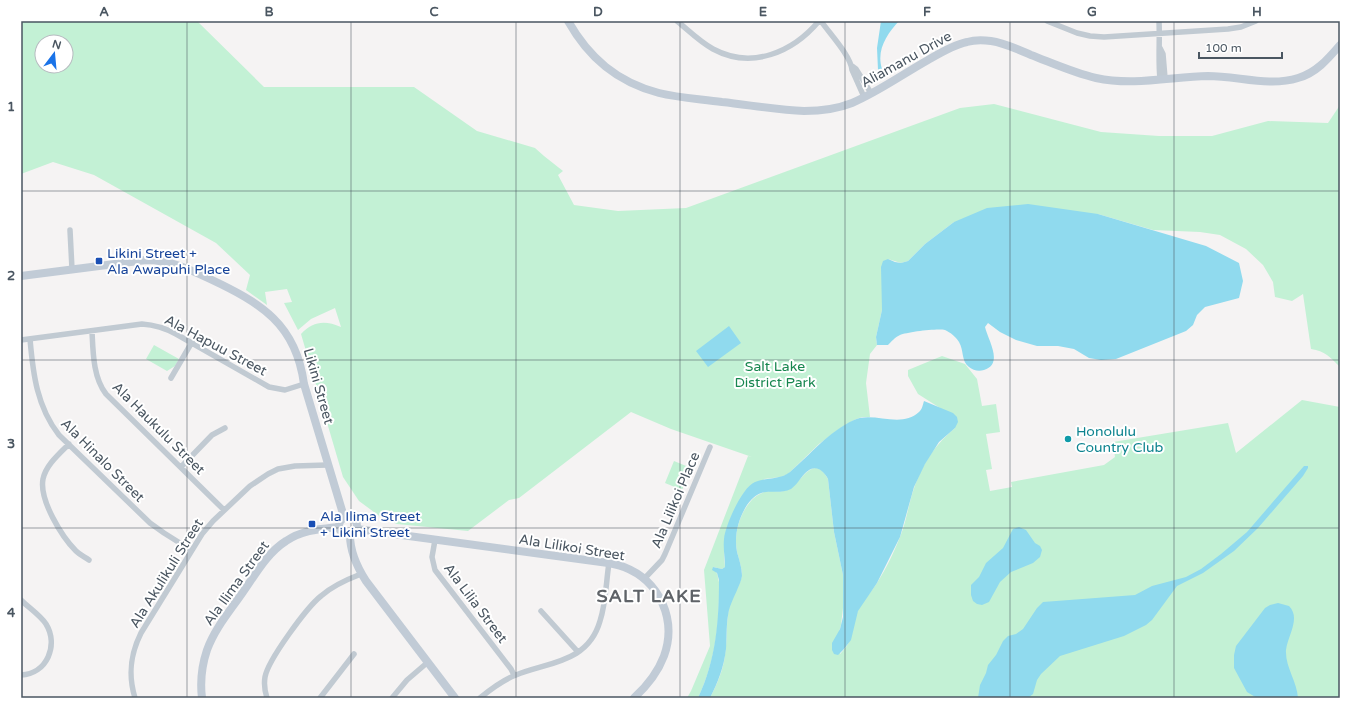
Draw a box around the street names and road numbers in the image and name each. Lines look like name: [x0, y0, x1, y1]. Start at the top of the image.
street label: Aliamanu Drive: [858, 27, 955, 91]
street label: Ala Hapuu Street: [162, 311, 270, 380]
street label: Likini Street: [300, 346, 338, 427]
street label: Ala Haukulu Street: [109, 378, 209, 479]
street label: Ala Hinalo Street: [57, 415, 148, 506]
street label: Ala Lilikoi Place: [648, 449, 703, 551]
street label: Ala Akulikuli Street: [126, 515, 207, 631]
street label: Ala Lilikoi Street: [518, 531, 627, 564]
street label: Ala Ilima Street: [200, 537, 273, 629]
street label: Ala Lilia Street: [440, 560, 511, 647]

